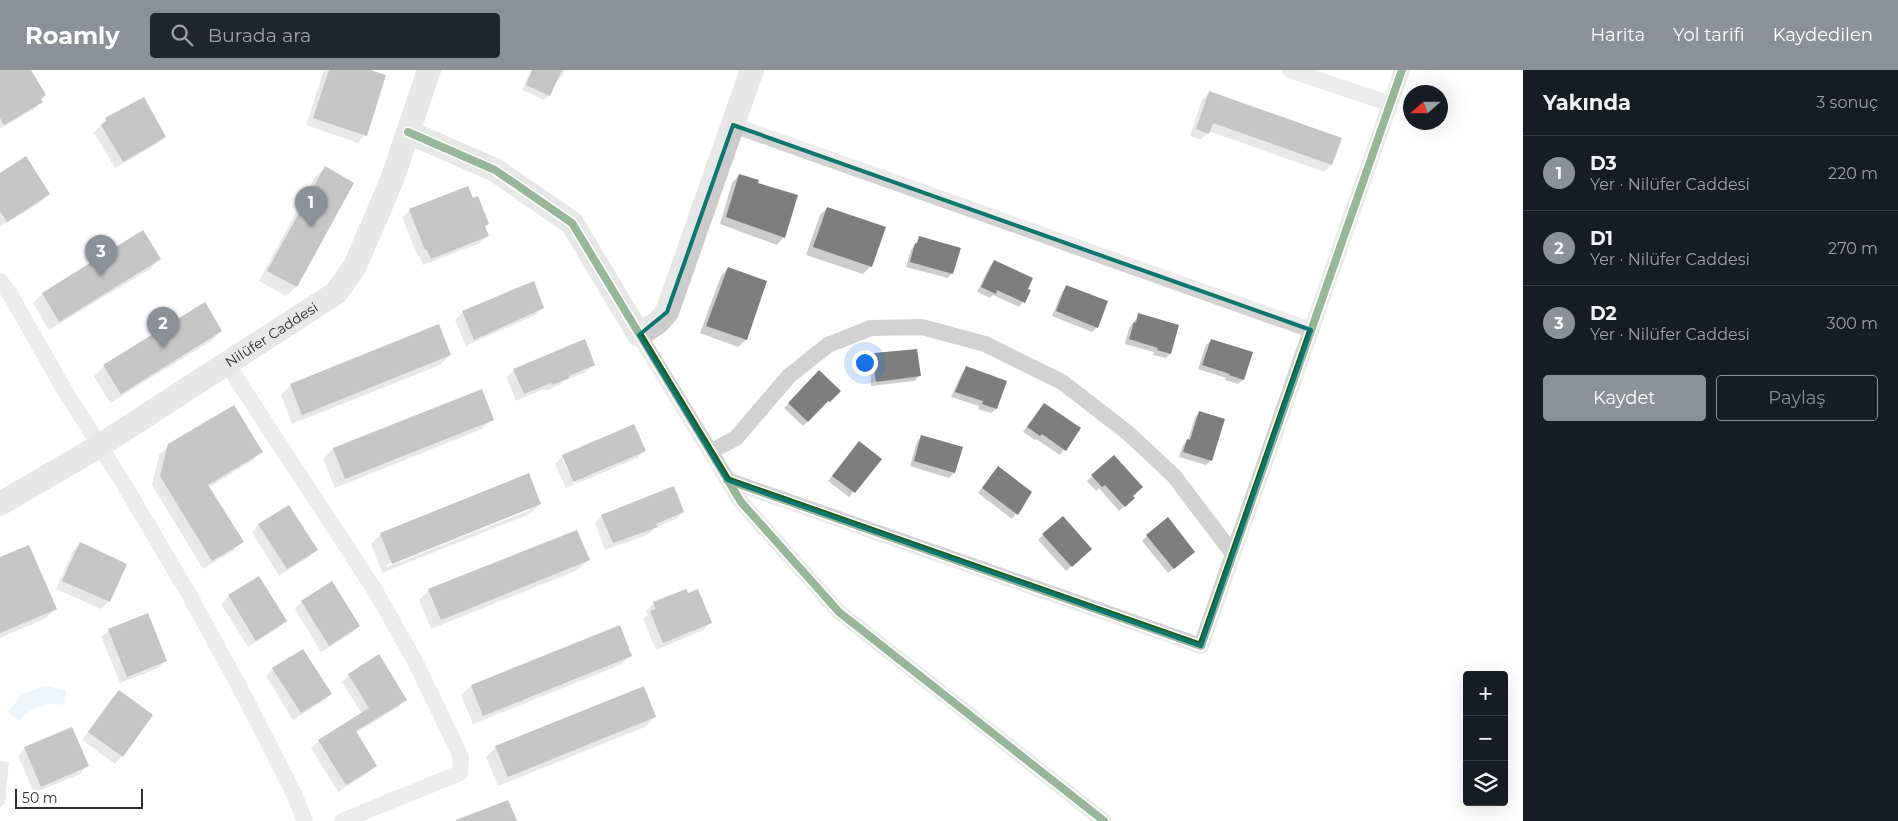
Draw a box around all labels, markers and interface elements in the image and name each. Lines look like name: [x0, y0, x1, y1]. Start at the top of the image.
search box: [150, 13, 500, 58]
text: Roamly: [25, 21, 120, 50]
icon: search: [168, 21, 196, 49]
text: Burada ara: [208, 24, 311, 47]
text: Harita: [1590, 24, 1645, 46]
text: Yol tarifi: [1673, 24, 1745, 46]
text: Kaydedilen: [1773, 24, 1873, 46]
north arrow: [1403, 85, 1448, 130]
text: Yakında: [1543, 90, 1631, 115]
text: 3 sonuç: [1816, 93, 1878, 112]
text: D3: [1590, 152, 1617, 175]
text: 1: [1556, 164, 1562, 183]
text: 220 m: [1828, 164, 1878, 183]
text: Yer · Nilüfer Caddesi: [1590, 175, 1750, 194]
pin: 1: [295, 186, 327, 227]
text: D1: [1590, 227, 1613, 250]
pin: 3: [85, 235, 117, 276]
text: 2: [1554, 239, 1564, 258]
text: 270 m: [1828, 239, 1878, 258]
text: Yer · Nilüfer Caddesi: [1590, 250, 1750, 269]
street label: Nilüfer Caddesi: [222, 298, 321, 371]
text: D2: [1590, 302, 1617, 325]
pin: 2: [147, 307, 179, 348]
text: 3: [1554, 314, 1564, 333]
text: 300 m: [1827, 314, 1878, 333]
text: Yer · Nilüfer Caddesi: [1590, 325, 1750, 344]
your location: [852, 350, 878, 376]
button: Kaydet: [1543, 375, 1706, 421]
button: Paylaş: [1716, 375, 1878, 421]
map controls: [1463, 671, 1508, 806]
button: +: [1463, 671, 1508, 716]
button: −: [1463, 716, 1508, 761]
button: layers: [1463, 761, 1508, 806]
scale bar: [15, 786, 142, 809]
text: 50 m: [22, 789, 58, 807]

